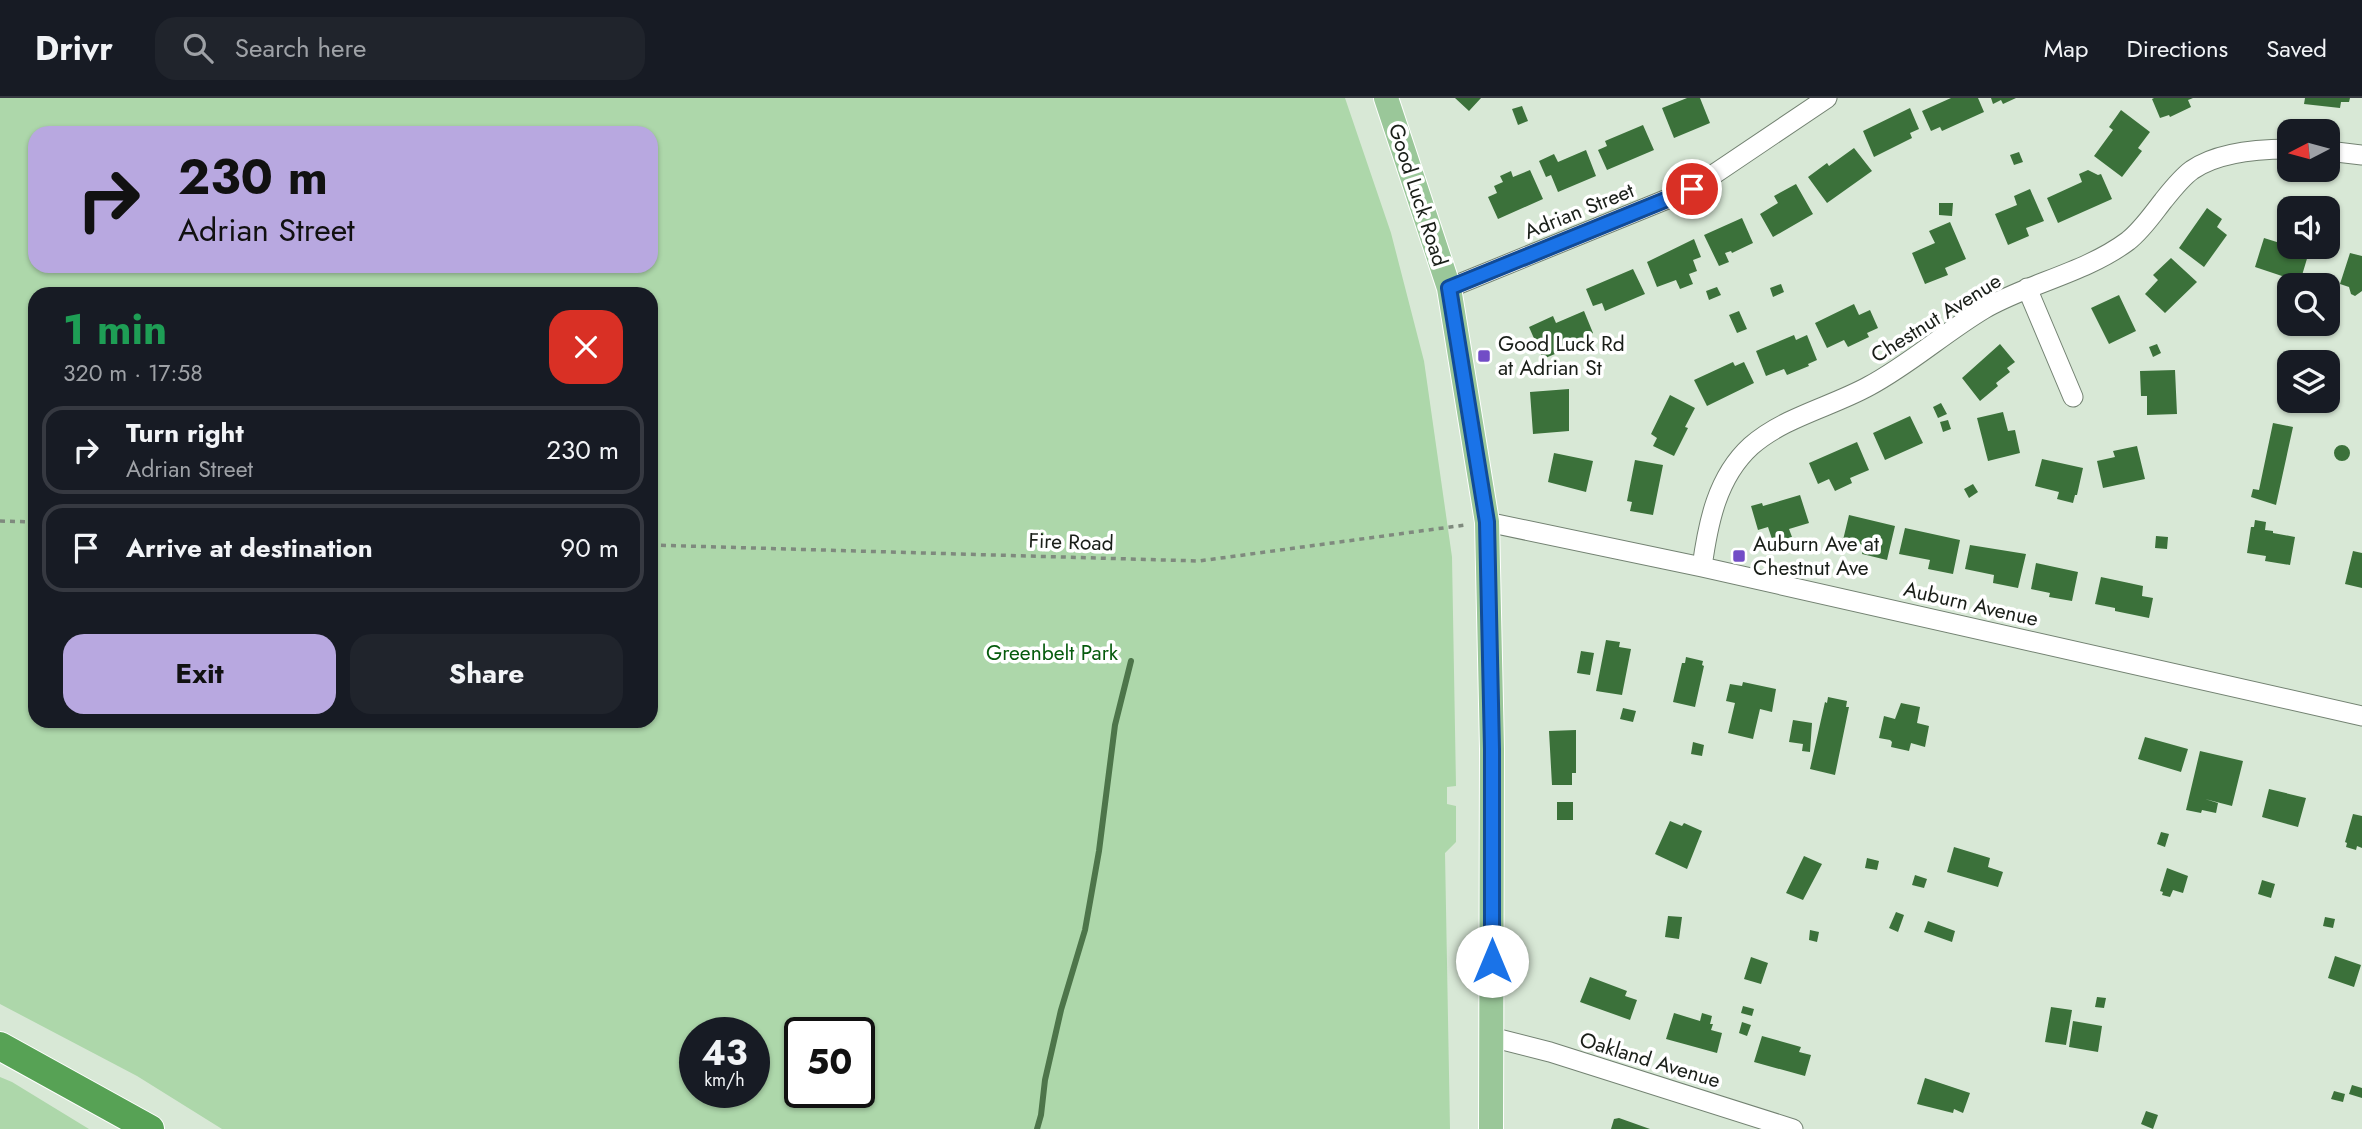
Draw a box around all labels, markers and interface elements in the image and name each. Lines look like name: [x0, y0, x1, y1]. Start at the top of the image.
search box: [155, 17, 645, 80]
text: Drivr: [35, 25, 113, 72]
icon: search: [179, 29, 217, 67]
text: Search here: [235, 29, 366, 67]
text: Map: [2044, 31, 2089, 66]
text: Directions: [2127, 31, 2228, 66]
text: Saved: [2266, 31, 2327, 66]
north arrow: [2277, 119, 2340, 182]
map controls: [2277, 119, 2340, 413]
street label: Good Luck Road: [1381, 120, 1455, 270]
text: 230 m: [178, 142, 328, 212]
icon: right: [63, 154, 154, 245]
pin: [1662, 159, 1722, 219]
icon: arrive: [1673, 170, 1711, 208]
street label: Adrian Street: [1520, 175, 1638, 247]
button: sound: [2277, 196, 2340, 259]
text: Adrian Street: [178, 207, 355, 253]
street label: Chestnut Avenue: [1865, 266, 2007, 370]
button: search: [2277, 273, 2340, 336]
text: 1 min: [63, 299, 167, 360]
button: close: [549, 310, 623, 384]
place label: Good Luck Rd at Adrian St: [1498, 329, 1625, 383]
marker: Good Luck Rd at Adrian St: [1476, 348, 1492, 364]
button: layers: [2277, 350, 2340, 413]
text: 320 m · 17:58: [63, 356, 203, 390]
text: Turn right: [126, 414, 244, 452]
icon: right: [67, 431, 105, 469]
text: 230 m: [546, 431, 619, 469]
text: Adrian Street: [126, 452, 253, 486]
street label: Fire Road: [1028, 526, 1114, 558]
icon: arrive: [67, 529, 105, 567]
text: Arrive at destination: [126, 529, 373, 567]
text: 90 m: [560, 529, 619, 567]
place label: Auburn Ave at Chestnut Ave: [1753, 529, 1879, 583]
marker: Auburn Ave at Chestnut Ave: [1731, 548, 1747, 564]
street label: Auburn Avenue: [1901, 574, 2041, 634]
button: Exit: [63, 634, 336, 714]
button: Share: [350, 634, 623, 714]
park label: Greenbelt Park: [986, 638, 1119, 668]
position arrow: [1455, 924, 1529, 998]
speed limit sign: 50: [784, 1017, 875, 1108]
street label: Oakland Avenue: [1576, 1024, 1724, 1096]
text: 43: [701, 1028, 748, 1078]
text: km/h: [704, 1067, 745, 1093]

